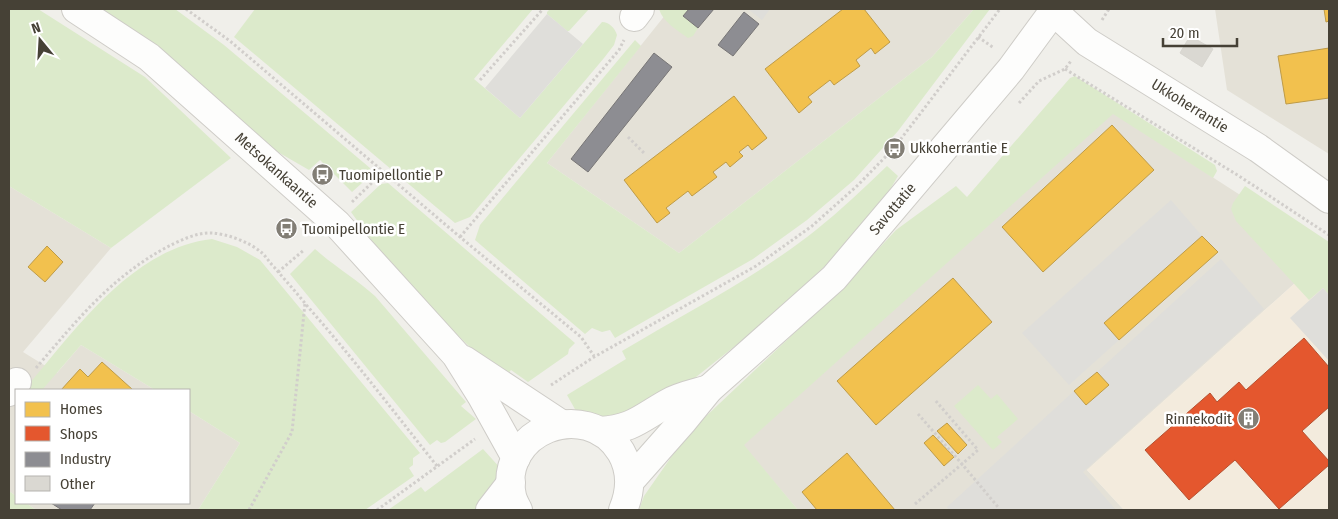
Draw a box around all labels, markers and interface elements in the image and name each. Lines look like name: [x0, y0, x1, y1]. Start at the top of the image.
north arrow: [15, 15, 65, 65]
scale bar: [1163, 15, 1237, 47]
text: N: [30, 19, 43, 37]
text: 20 m: [1170, 24, 1200, 42]
street label: Ukkoherrantie: [1148, 75, 1232, 136]
street label: Metsokankaantie: [231, 129, 322, 212]
bus stop icon: Ukkoherrantie E: [882, 136, 906, 160]
place label: Ukkoherrantie E: [910, 139, 1008, 157]
bus stop icon: Tuomipellontie P: [311, 163, 335, 187]
place label: Tuomipellontie P: [339, 166, 443, 184]
street label: Savottatie: [866, 179, 920, 238]
bus stop icon: Tuomipellontie E: [274, 217, 298, 241]
place label: Tuomipellontie E: [302, 220, 405, 238]
legend: [15, 389, 190, 504]
text: Homes: [60, 400, 102, 418]
building icon: Rinnekodit: [1236, 407, 1260, 431]
place label: Rinnekodit: [1165, 410, 1232, 428]
text: Shops: [60, 425, 98, 443]
text: Industry: [60, 450, 111, 468]
text: Other: [60, 475, 96, 493]

